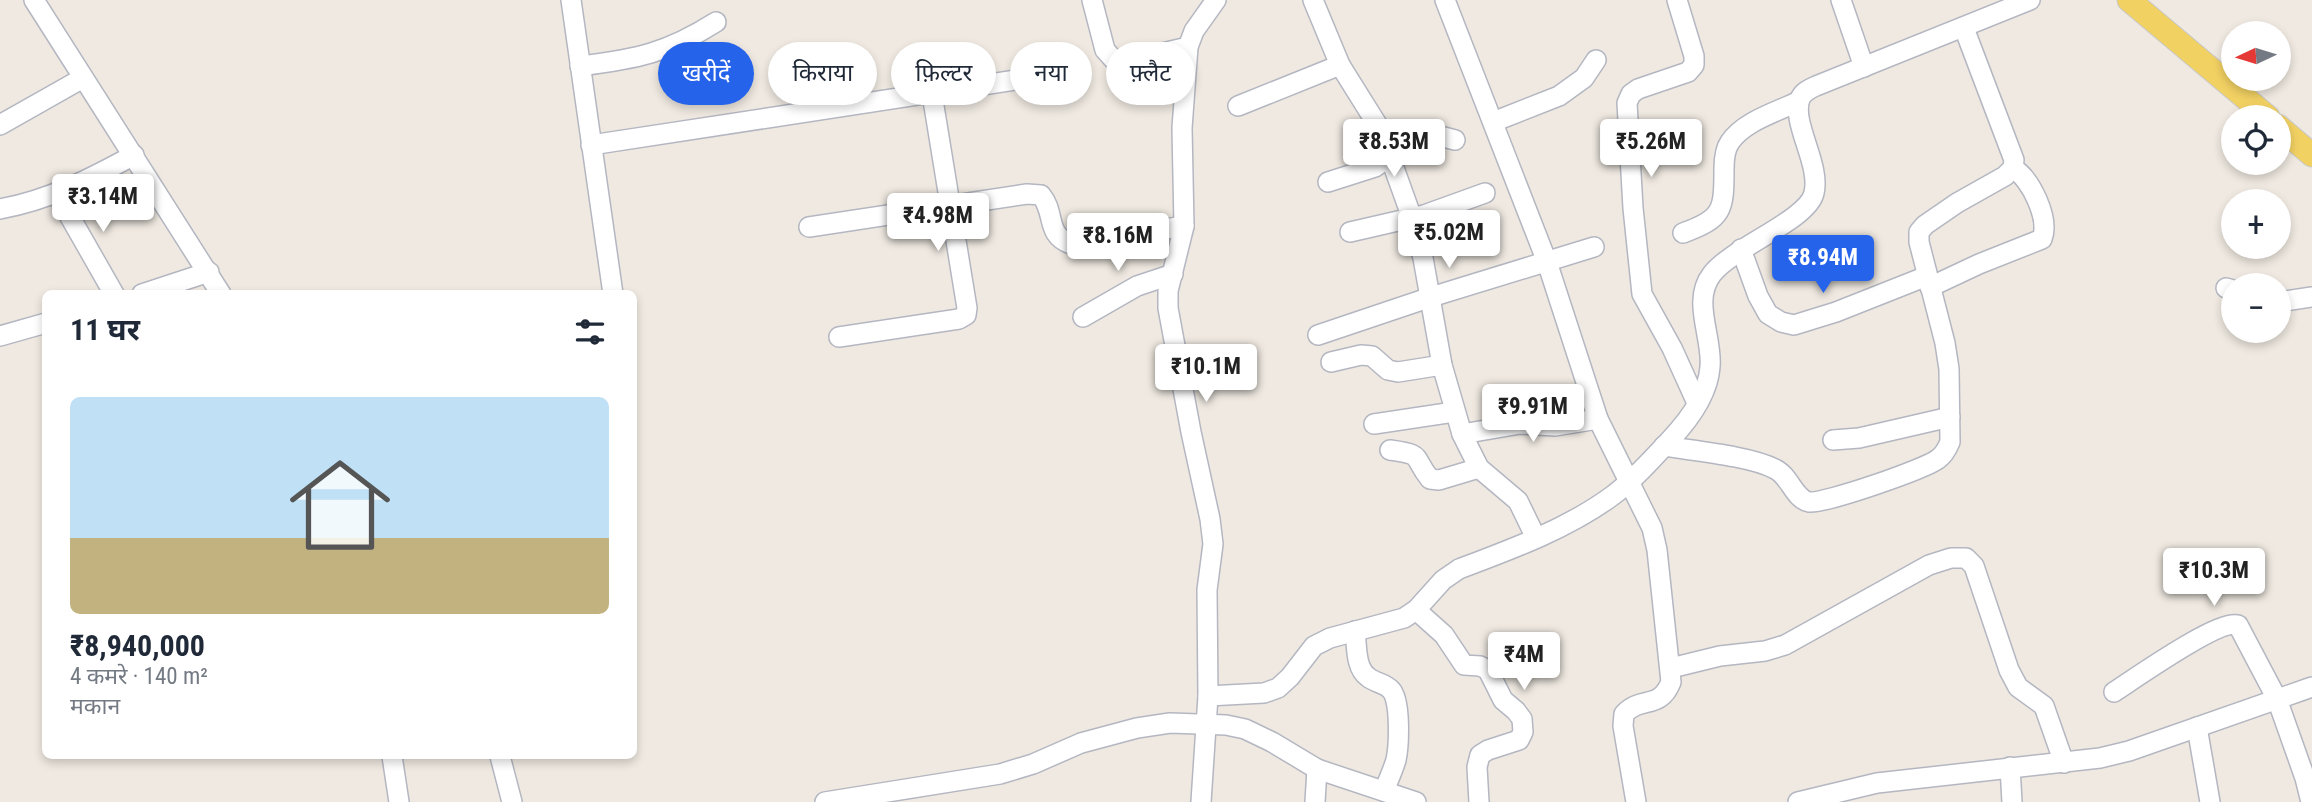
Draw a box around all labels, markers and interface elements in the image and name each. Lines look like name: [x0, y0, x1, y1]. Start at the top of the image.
north arrow: [2221, 21, 2291, 91]
map controls: [2221, 21, 2291, 343]
chip: खरीदें: [658, 42, 754, 105]
chip: किराया: [768, 42, 877, 105]
chip: फ़िल्टर: [891, 42, 996, 105]
chip: नया: [1010, 42, 1092, 105]
chip: फ़्लैट: [1106, 42, 1195, 105]
button: locate: [2221, 105, 2291, 175]
pin: ₹8.53M: [1337, 120, 1451, 179]
pin: ₹5.26M: [1594, 120, 1708, 179]
text: ₹8.53M: [1359, 128, 1429, 155]
text: ₹5.26M: [1616, 128, 1686, 155]
pin: ₹3.14M: [46, 174, 160, 234]
text: ₹3.14M: [68, 183, 138, 210]
button: +: [2221, 189, 2291, 259]
pin: ₹4.98M: [881, 194, 995, 253]
text: ₹4.98M: [903, 202, 973, 229]
pin: ₹5.02M: [1392, 210, 1506, 270]
pin: ₹8.16M: [1061, 214, 1175, 273]
text: ₹5.02M: [1414, 219, 1484, 246]
text: ₹8.16M: [1083, 222, 1153, 249]
pin: ₹8.94M: [1766, 236, 1880, 295]
text: ₹8.94M: [1788, 244, 1858, 271]
button: −: [2221, 273, 2291, 343]
text: 11 घर: [70, 312, 140, 347]
icon: filters: [571, 313, 609, 351]
pin: ₹10.1M: [1149, 344, 1263, 404]
text: ₹10.1M: [1171, 353, 1241, 380]
pin: ₹9.91M: [1476, 384, 1590, 444]
text: ₹9.91M: [1498, 393, 1568, 420]
icon: home: [277, 442, 403, 568]
pin: ₹10.3M: [2157, 548, 2271, 608]
text: ₹10.3M: [2179, 557, 2249, 584]
text: ₹8,940,000: [70, 628, 205, 663]
pin: ₹4M: [1490, 632, 1558, 692]
text: ₹4M: [1504, 641, 1544, 668]
text: 4 कमरे · 140 m²: [70, 663, 208, 690]
text: मकान: [70, 693, 120, 720]

